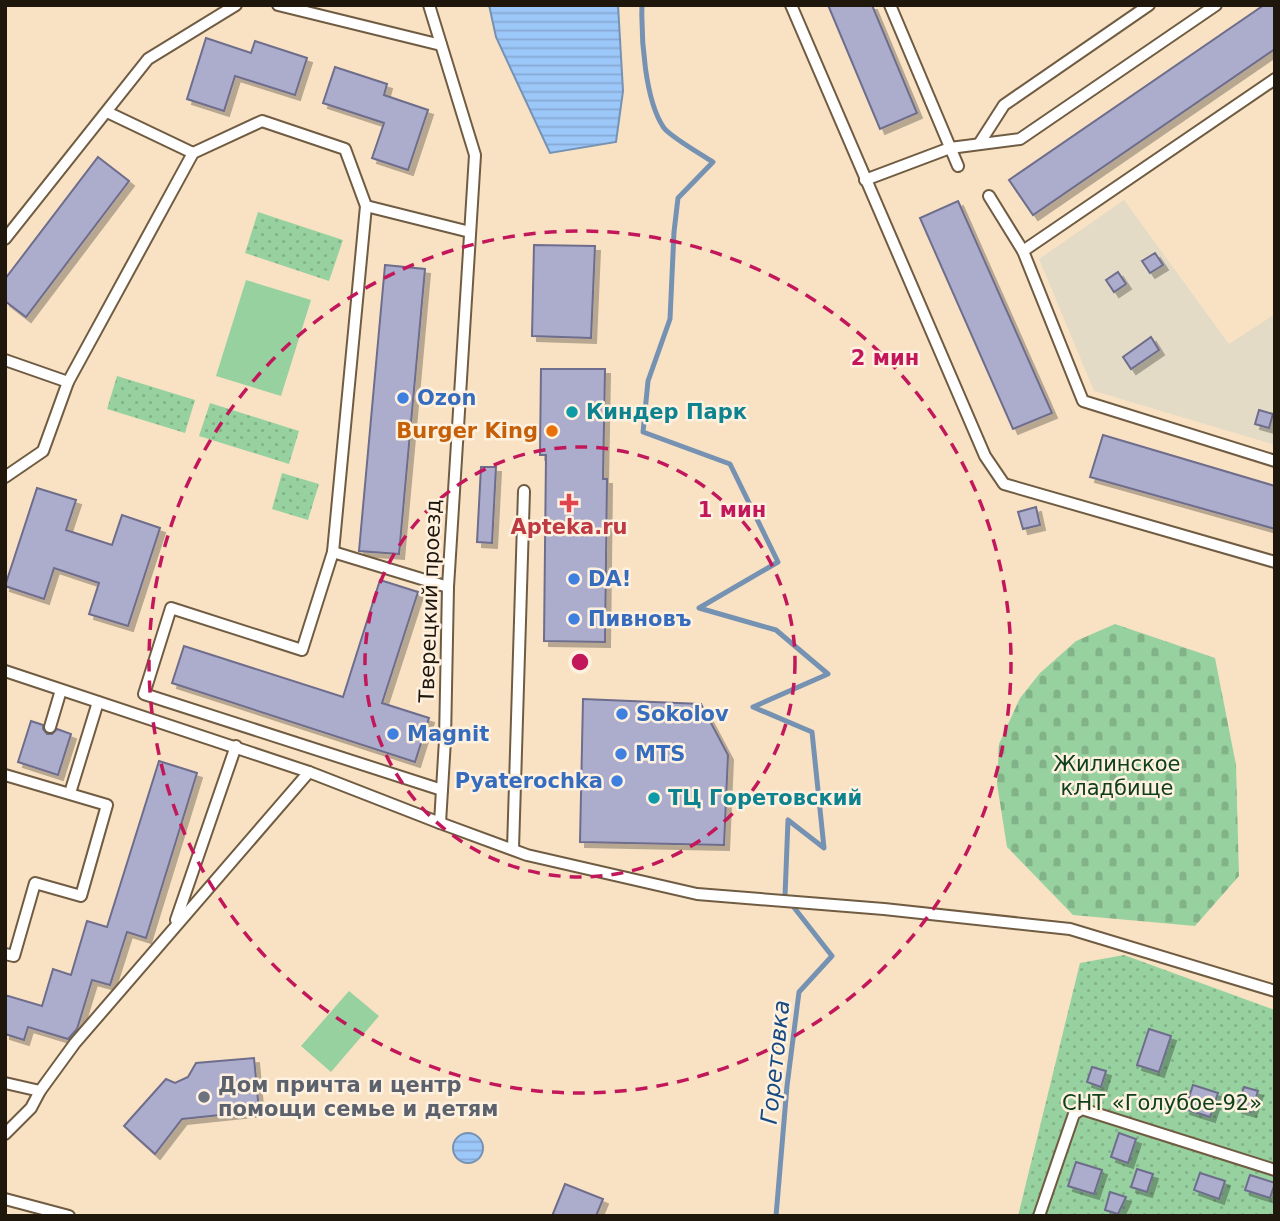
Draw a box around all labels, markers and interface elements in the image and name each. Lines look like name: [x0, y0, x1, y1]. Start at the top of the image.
text: 2 мин: [851, 346, 919, 370]
place label: Ozon: [417, 386, 476, 410]
marker: Ozon: [395, 390, 411, 406]
place label: Киндер Парк: [586, 400, 747, 424]
marker: Киндер Парк: [564, 404, 580, 420]
place label: Burger King: [396, 419, 538, 443]
marker: Burger King: [544, 423, 560, 439]
marker: Apteka.ru: [561, 495, 577, 511]
text: 1 мин: [698, 498, 766, 522]
street label: Тверецкий проезд: [414, 499, 446, 704]
place label: Apteka.ru: [511, 515, 628, 539]
place label: DA!: [588, 567, 631, 591]
marker: DA!: [566, 571, 582, 587]
place label: Пивновъ: [588, 607, 692, 631]
marker: Пивновъ: [566, 611, 582, 627]
centre of rings: [568, 650, 592, 674]
place label: Sokolov: [636, 702, 729, 726]
marker: Sokolov: [614, 706, 630, 722]
place label: Magnit: [407, 722, 489, 746]
marker: Magnit: [385, 726, 401, 742]
place label: MTS: [635, 742, 685, 766]
marker: MTS: [613, 746, 629, 762]
park label: Жилинское кладбище: [1053, 752, 1181, 800]
place label: Pyaterochka: [455, 769, 603, 793]
marker: Pyaterochka: [609, 773, 625, 789]
place label: ТЦ Горетовский: [668, 786, 862, 810]
marker: ТЦ Горетовский: [646, 790, 662, 806]
water label: Горетовка: [756, 999, 794, 1125]
place label: Дом причта и центр помощи семье и детям: [218, 1073, 499, 1121]
marker: Дом причта и центр помощи семье и детям: [196, 1089, 212, 1105]
park label: СНТ «Голубое-92»: [1062, 1091, 1262, 1115]

